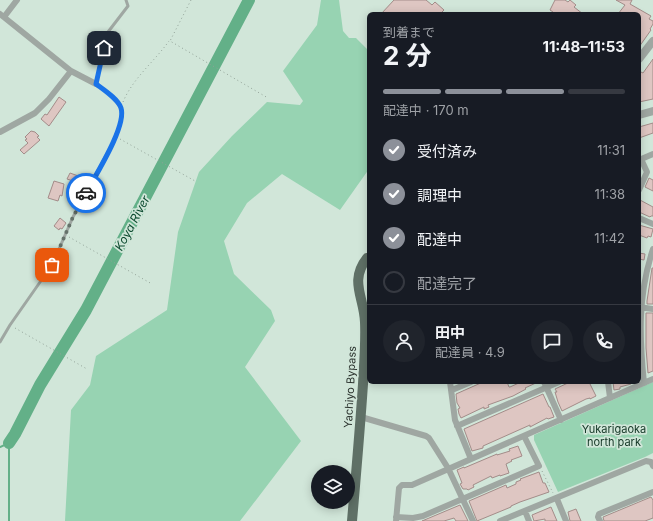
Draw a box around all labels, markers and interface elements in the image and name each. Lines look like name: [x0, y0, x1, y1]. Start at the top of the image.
text: 到着まで: [383, 24, 435, 40]
pin: [87, 31, 121, 65]
icon: home: [93, 37, 115, 59]
text: 11:48–11:53: [542, 37, 625, 56]
text: 2 分: [383, 40, 432, 71]
text: 配達中 · 170 m: [383, 102, 469, 118]
icon: check: [383, 139, 405, 161]
text: 受付済み: [417, 142, 477, 161]
text: 11:31: [597, 142, 625, 158]
courier: [66, 173, 106, 213]
icon: car: [75, 182, 97, 204]
icon: check: [383, 183, 405, 205]
text: 調理中: [417, 186, 462, 205]
text: 11:38: [595, 186, 625, 202]
water label: Koya River: [111, 192, 153, 253]
icon: check: [383, 227, 405, 249]
text: 配達中: [417, 230, 462, 249]
text: 11:42: [594, 230, 625, 246]
pin: [35, 248, 69, 282]
icon: bag: [41, 254, 63, 276]
text: 配達完了: [417, 274, 477, 293]
button: person: [383, 320, 425, 362]
button: chat: [531, 320, 573, 362]
button: phone: [583, 320, 625, 362]
text: 田中: [435, 323, 465, 342]
text: 配達員 · 4.9: [435, 344, 505, 360]
street label: Yachiyo Bypass: [341, 346, 359, 428]
park label: Yukarigaoka north park: [582, 422, 646, 449]
map controls: [311, 465, 355, 509]
button: layers: [311, 465, 355, 509]

